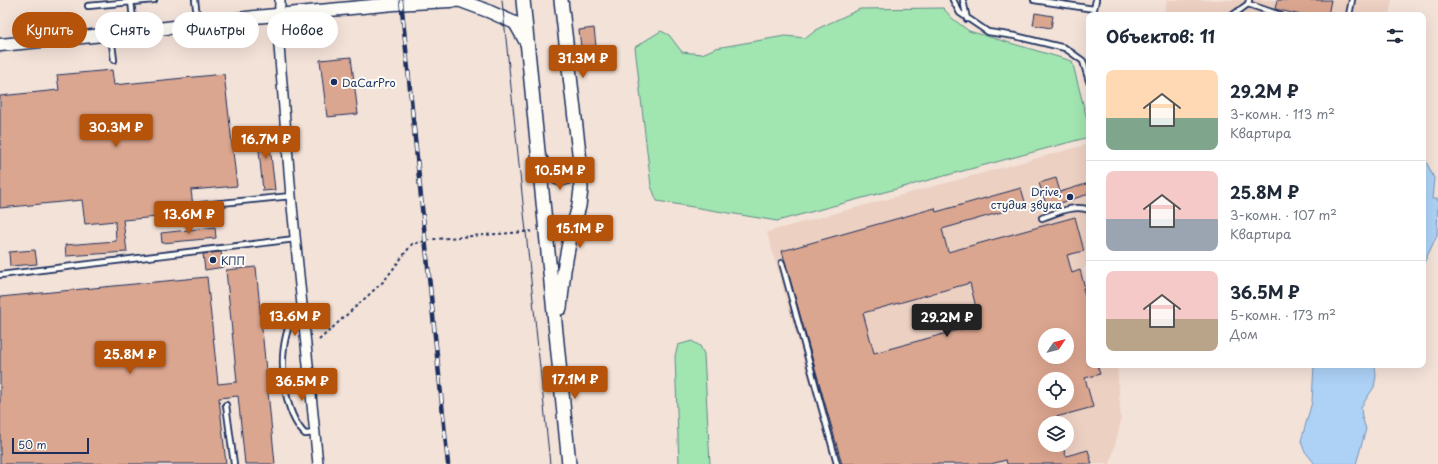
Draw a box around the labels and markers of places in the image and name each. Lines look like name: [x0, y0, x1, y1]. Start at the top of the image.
pin: 31.3M ₽: [546, 45, 620, 79]
place label: DaCarPro: [342, 74, 396, 91]
marker: DaCarPro: [329, 77, 339, 87]
pin: 30.3M ₽: [79, 114, 153, 148]
pin: 16.7M ₽: [229, 126, 303, 160]
pin: 10.5M ₽: [523, 157, 597, 191]
place label: Drive, студия звука: [991, 183, 1062, 213]
marker: Drive, студия звука: [1065, 192, 1075, 202]
pin: 13.6M ₽: [152, 201, 226, 235]
pin: 15.1M ₽: [543, 215, 617, 249]
place label: КПП: [221, 252, 245, 269]
marker: КПП: [208, 255, 218, 265]
pin: 13.6M ₽: [258, 303, 332, 337]
pin: 29.2M ₽: [910, 304, 984, 338]
pin: 25.8M ₽: [93, 341, 167, 375]
pin: 17.1M ₽: [538, 366, 612, 400]
pin: 36.5M ₽: [265, 368, 339, 402]

